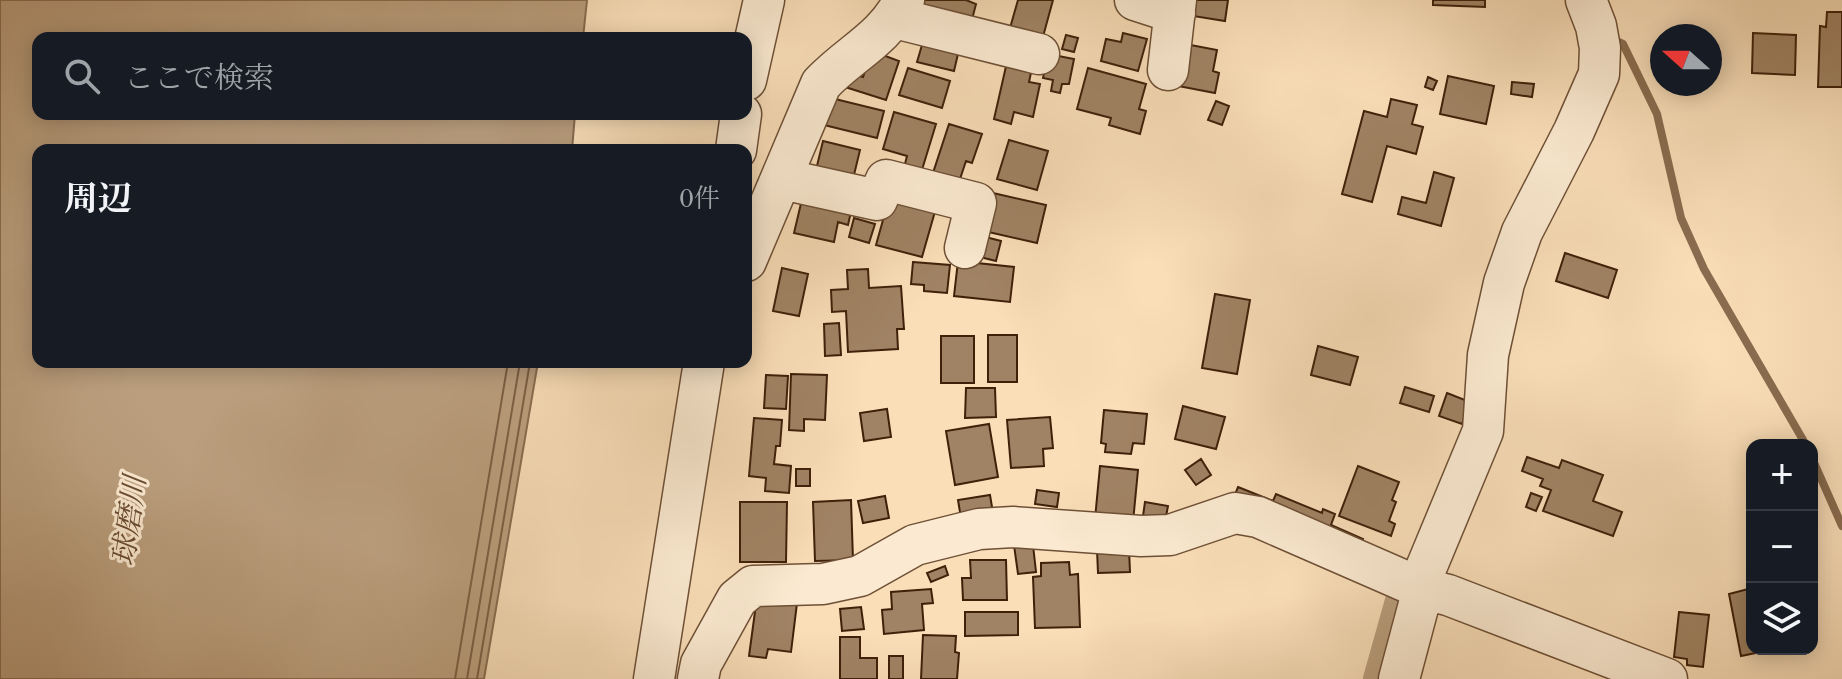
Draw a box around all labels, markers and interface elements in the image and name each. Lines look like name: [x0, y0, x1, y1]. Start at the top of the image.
north arrow: [1650, 24, 1722, 96]
search box: [32, 32, 752, 120]
icon: search: [60, 54, 104, 98]
text: ここで検索: [124, 65, 274, 95]
text: 周辺: [64, 184, 132, 218]
text: 0件: [679, 187, 720, 213]
map controls: [1746, 439, 1818, 655]
button: +: [1746, 439, 1818, 511]
water label: 球磨川: [107, 471, 153, 568]
button: −: [1746, 511, 1818, 583]
button: layers: [1746, 583, 1818, 655]

